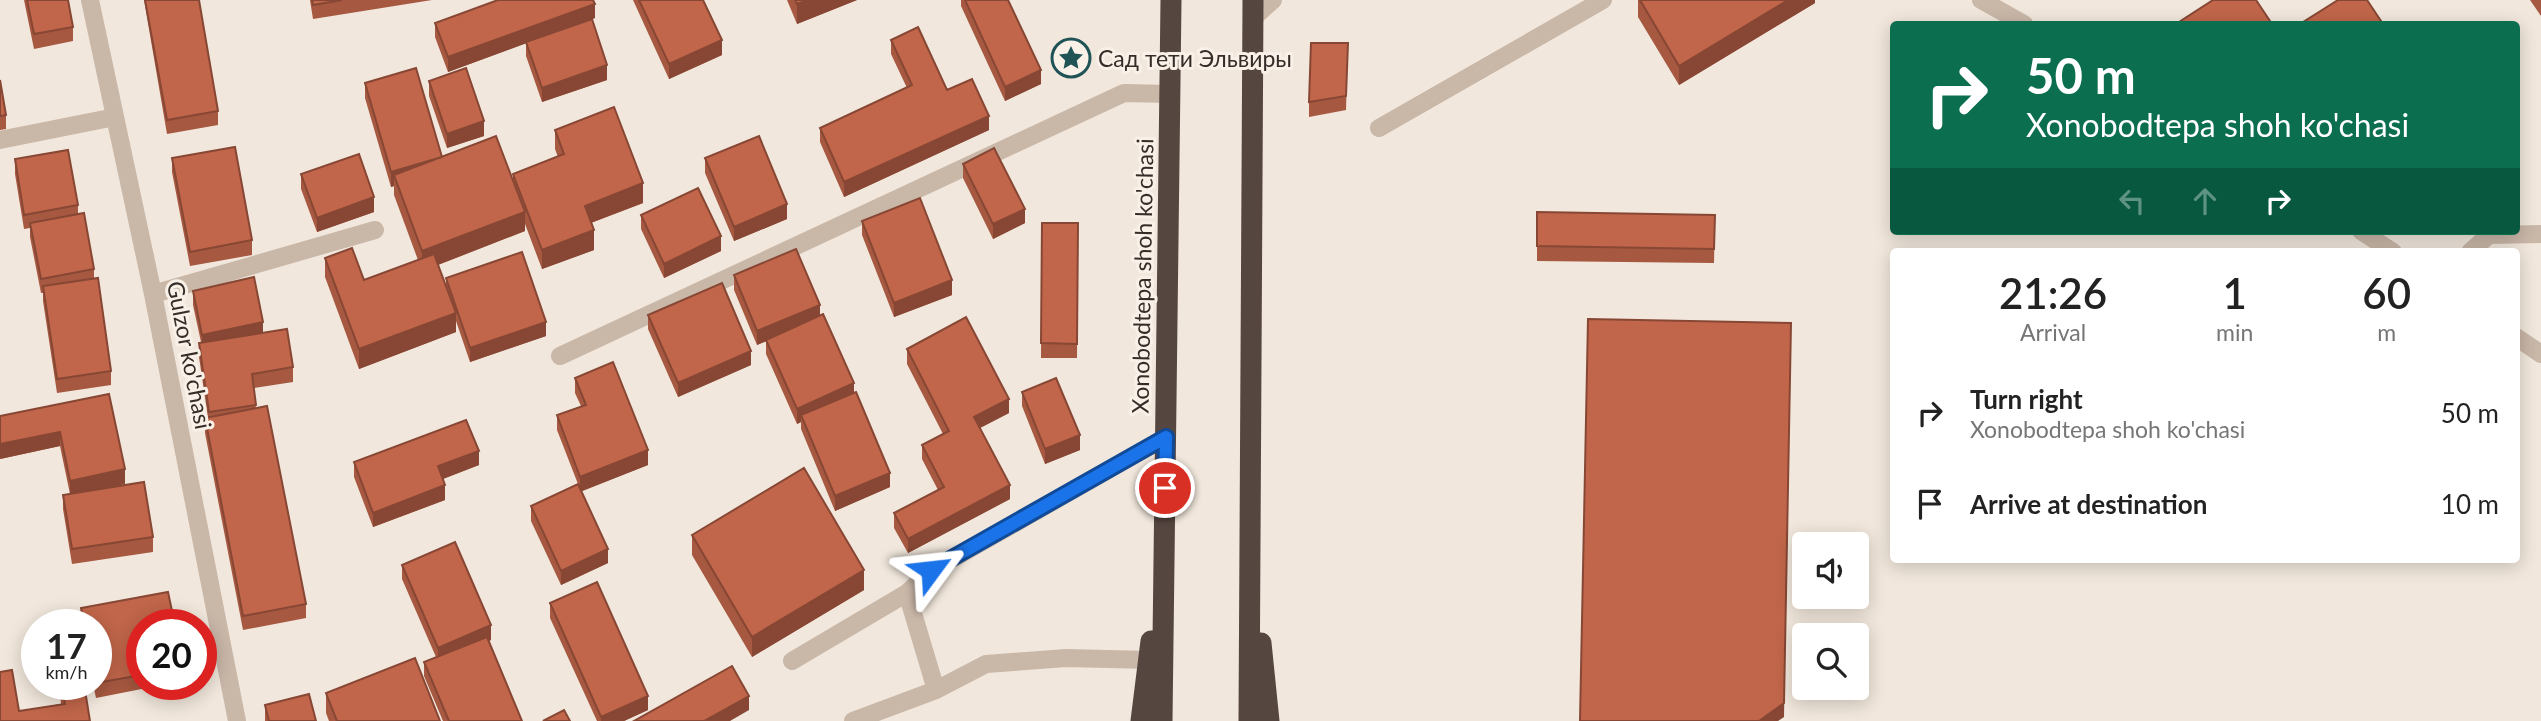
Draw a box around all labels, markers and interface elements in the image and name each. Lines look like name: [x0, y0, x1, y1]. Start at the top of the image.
place icon: Сад тети Эльвиры: [1050, 37, 1092, 79]
place label: Сад тети Эльвиры: [1098, 44, 1292, 72]
text: 50 m: [2026, 46, 2136, 104]
icon: right: [1911, 49, 2002, 140]
text: Xonobodtepa shoh ko'chasi: [2026, 105, 2409, 144]
street label: Xonobodtepa shoh ko'chasi: [1126, 138, 1158, 414]
icon: left: [2113, 182, 2151, 220]
icon: ahead: [2186, 182, 2224, 220]
icon: right: [2259, 182, 2297, 220]
text: 21:26: [1999, 268, 2107, 318]
text: 1: [2223, 268, 2247, 318]
text: 60: [2362, 268, 2411, 318]
street label: Gulzor ko'chasi: [162, 279, 218, 431]
text: Arrival: [2020, 318, 2086, 346]
text: min: [2216, 318, 2253, 346]
text: m: [2377, 318, 2396, 346]
text: Turn right: [1970, 383, 2083, 415]
icon: right: [1911, 394, 1949, 432]
text: 50 m: [2441, 397, 2499, 429]
text: Xonobodtepa shoh ko'chasi: [1970, 415, 2245, 443]
pin: [1135, 458, 1195, 518]
icon: arrive: [1146, 469, 1184, 507]
icon: arrive: [1911, 485, 1949, 523]
text: Arrive at destination: [1970, 488, 2207, 520]
text: 10 m: [2441, 488, 2499, 520]
map controls: [1792, 532, 1869, 700]
button: sound: [1792, 532, 1869, 609]
position arrow: [894, 533, 968, 607]
speed limit sign: 20: [126, 609, 217, 700]
button: search: [1792, 623, 1869, 700]
text: 17: [46, 624, 87, 666]
text: km/h: [45, 661, 88, 683]

